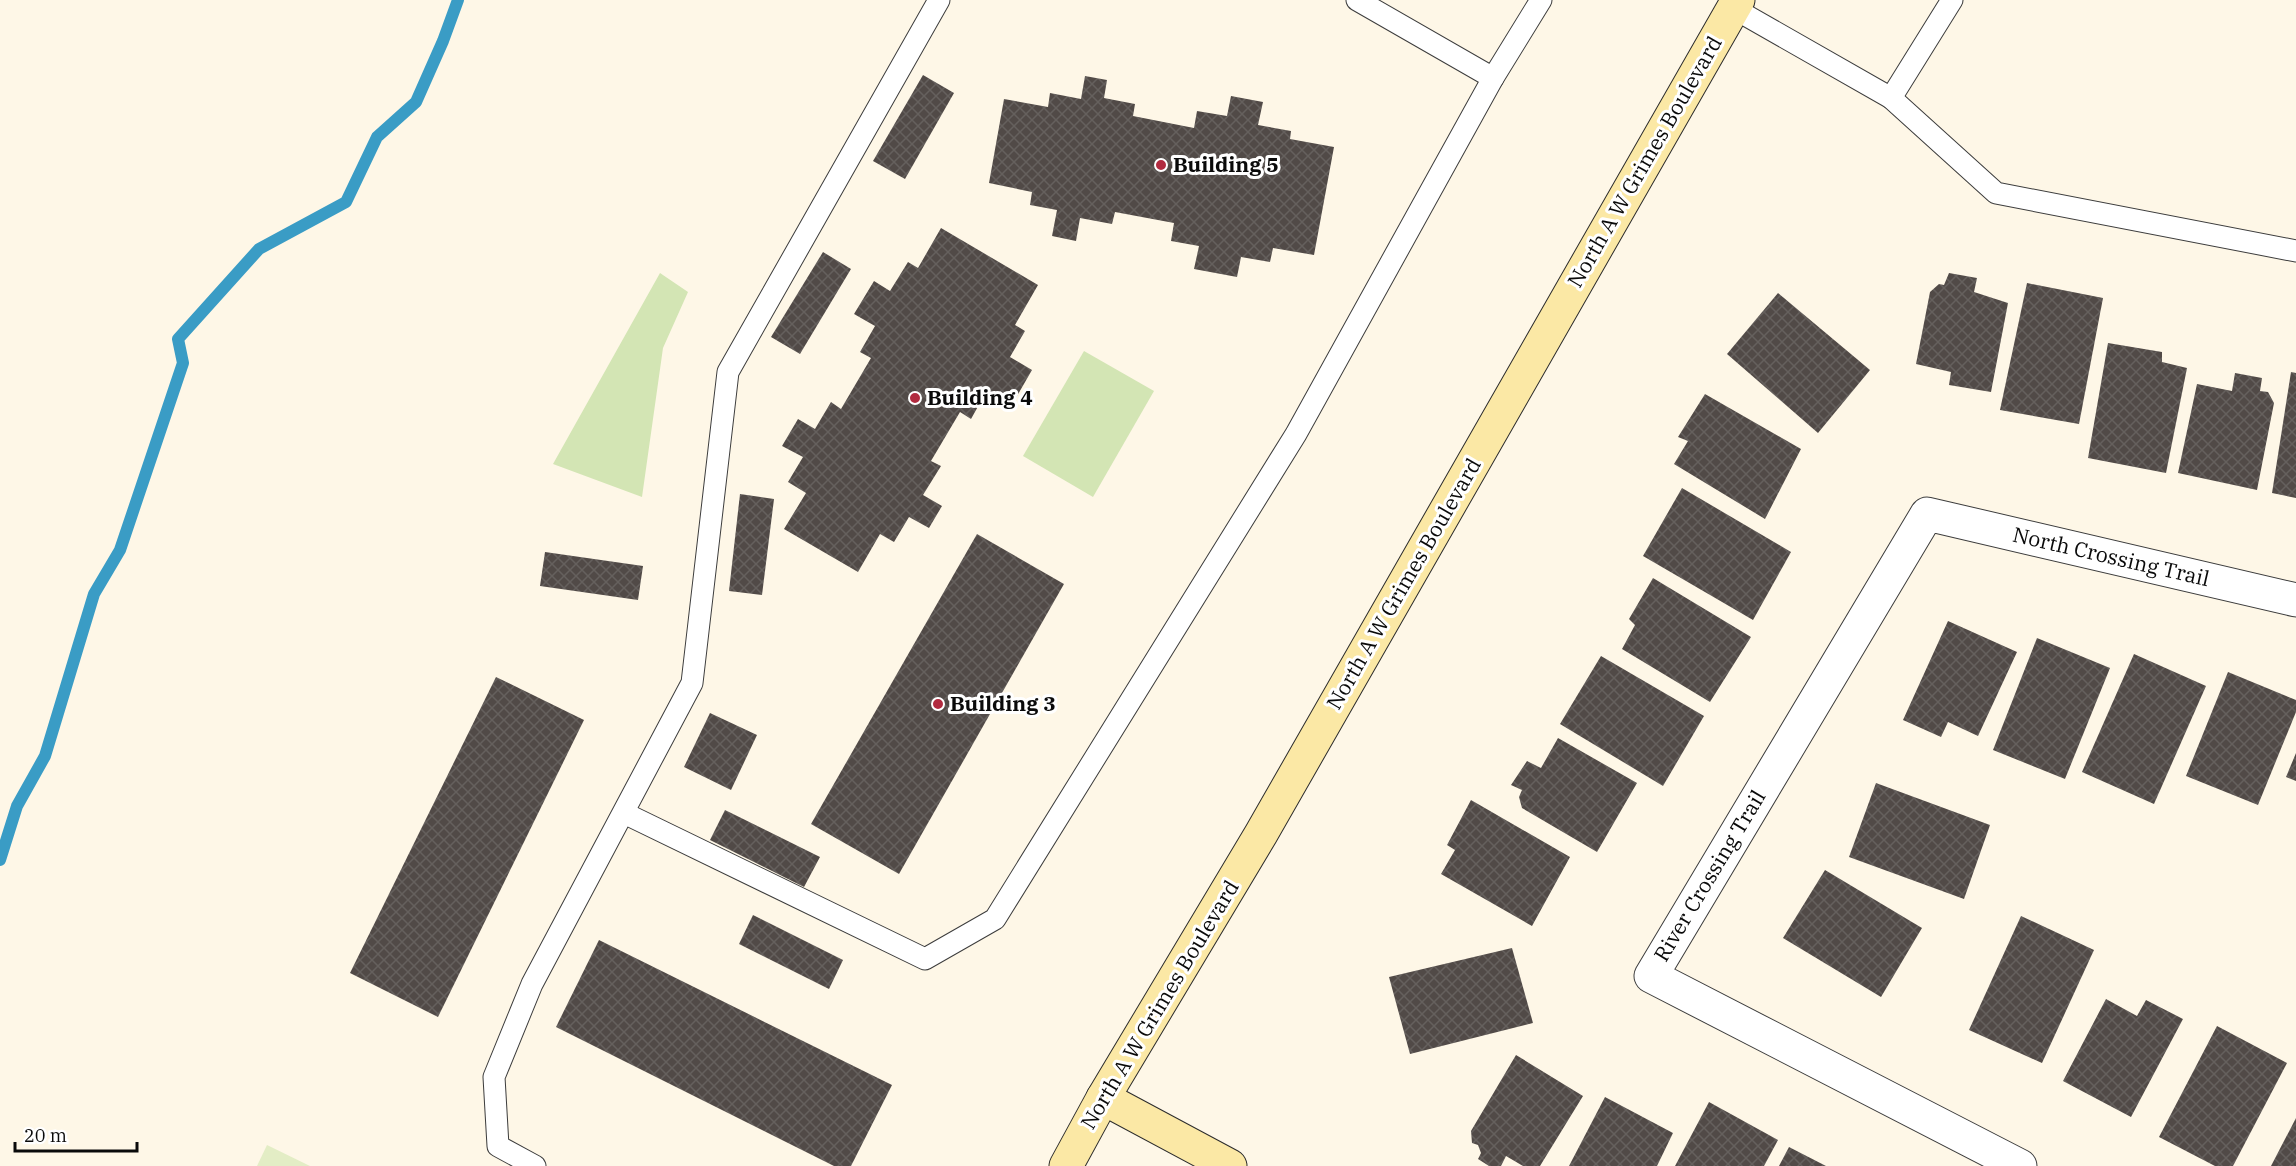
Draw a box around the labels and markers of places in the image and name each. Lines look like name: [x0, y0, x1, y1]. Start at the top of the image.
place label: Building 5: [1173, 150, 1279, 178]
marker: Building 5: [1154, 158, 1168, 172]
place label: Building 4: [927, 383, 1033, 411]
marker: Building 4: [908, 391, 922, 405]
place label: Building 3: [950, 689, 1056, 717]
marker: Building 3: [931, 697, 945, 711]

